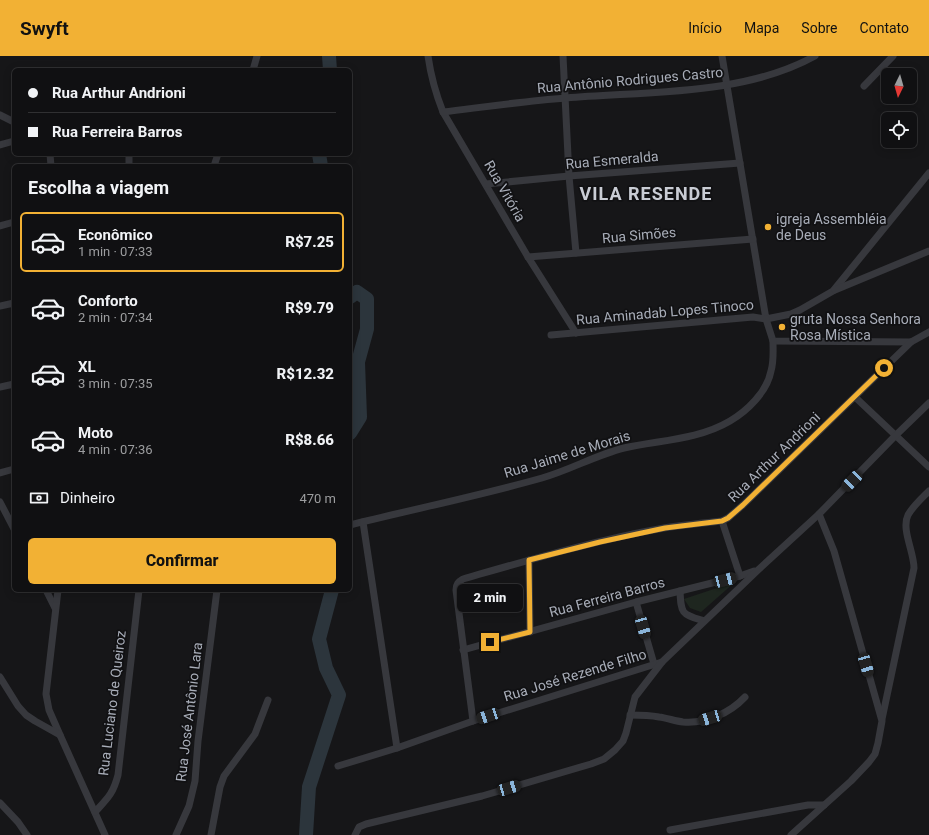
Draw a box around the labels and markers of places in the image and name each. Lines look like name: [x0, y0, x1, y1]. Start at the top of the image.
place label: igreja Assembléia de Deus: [776, 211, 887, 243]
marker: igreja Assembléia de Deus: [763, 222, 773, 232]
place label: gruta Nossa Senhora Rosa Mística: [790, 311, 921, 343]
marker: gruta Nossa Senhora Rosa Mística: [777, 322, 787, 332]

